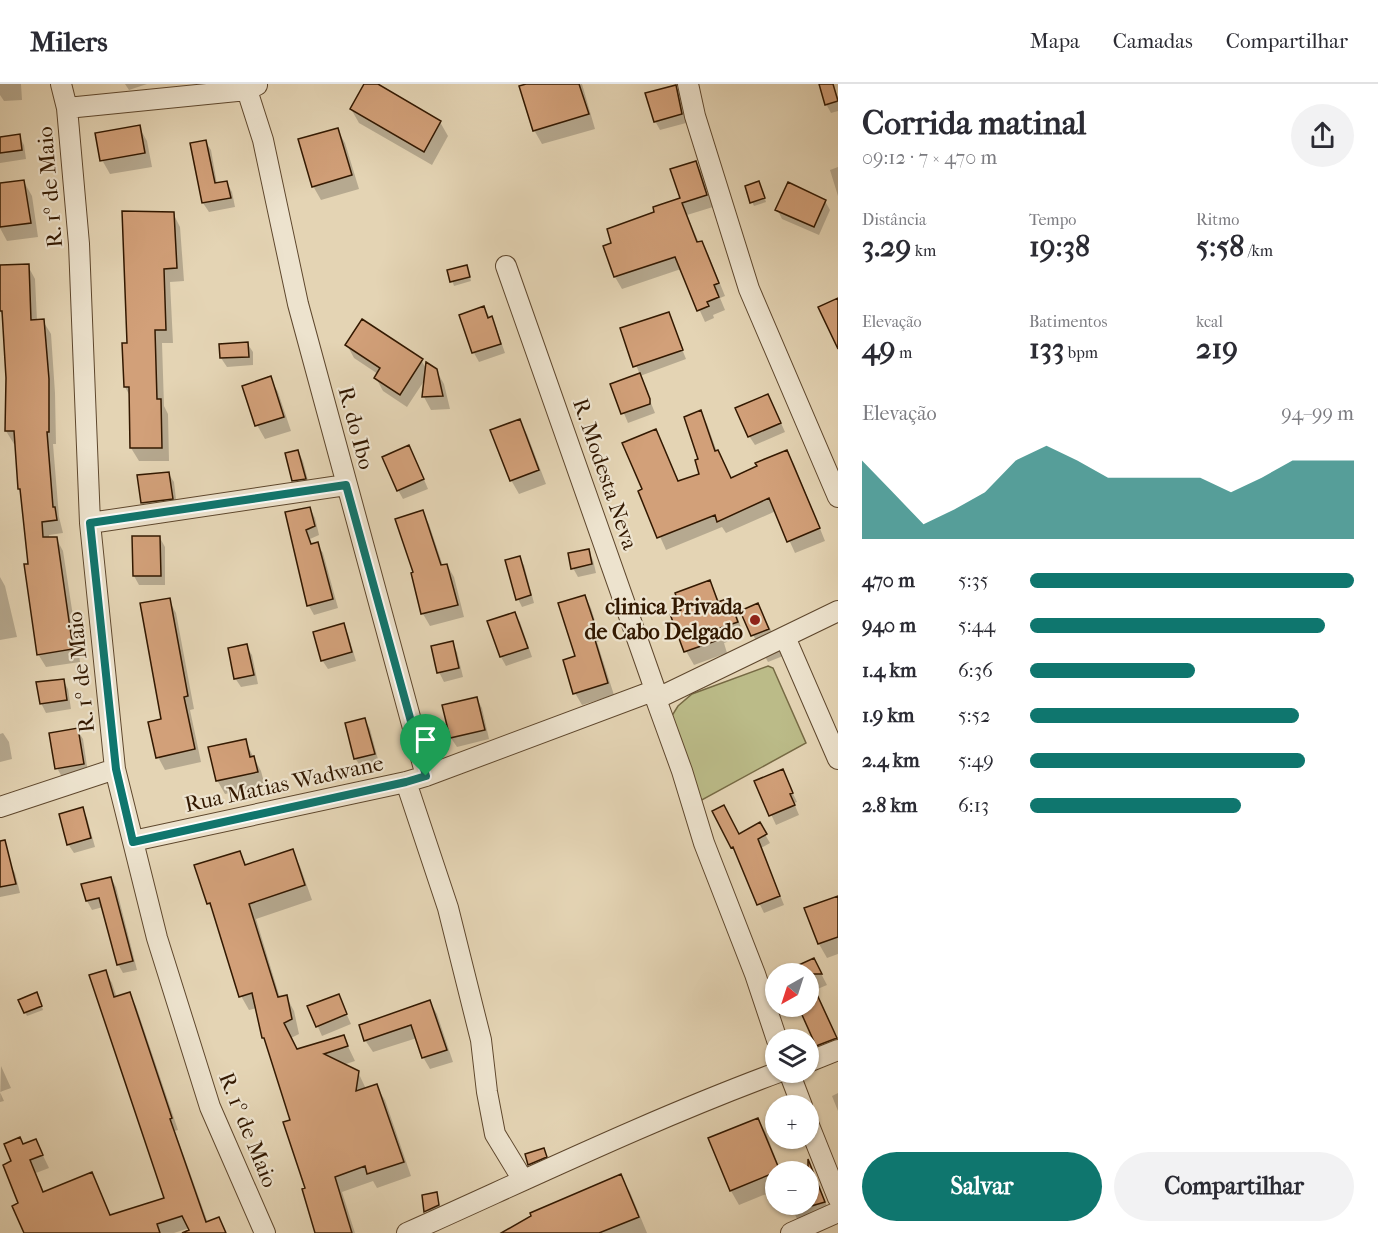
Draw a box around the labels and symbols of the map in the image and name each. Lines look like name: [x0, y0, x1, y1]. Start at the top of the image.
street label: R. 1º de Maio: [32, 125, 68, 249]
street label: R. do Ibo: [332, 384, 380, 472]
street label: R. Modesta Neva: [567, 395, 643, 554]
place label: clinica Privada de Cabo Delgado: [584, 594, 744, 645]
street label: R. 1º de Maio: [62, 610, 100, 734]
marker: clinica Privada de Cabo Delgado: [748, 613, 762, 627]
pin: [400, 714, 451, 776]
street label: Rua Matias Wadwane: [182, 750, 386, 818]
north arrow: [765, 963, 819, 1017]
street label: R. 1º de Maio: [213, 1069, 283, 1191]

